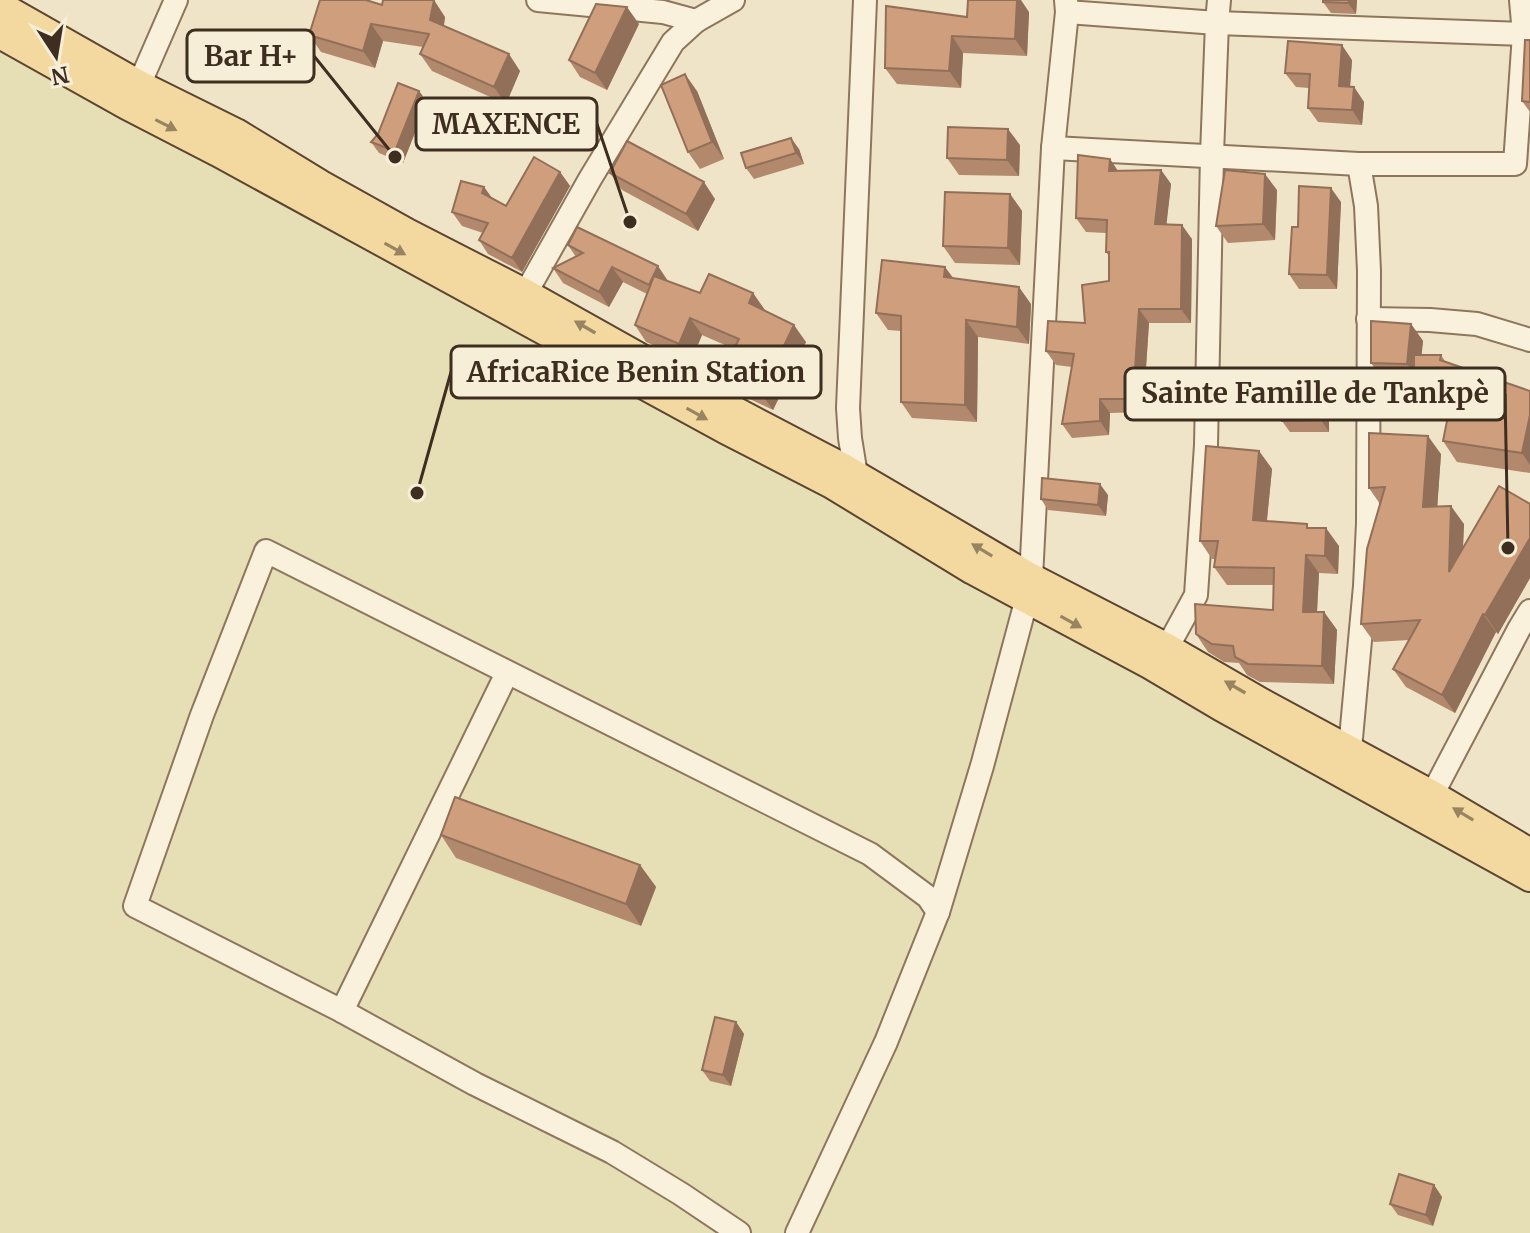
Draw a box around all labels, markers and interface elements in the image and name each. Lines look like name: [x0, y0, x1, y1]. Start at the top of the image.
north arrow: [16, 16, 96, 96]
callout: Bar H+: [187, 30, 314, 82]
text: Bar H+: [204, 38, 298, 74]
text: N: [48, 60, 72, 91]
callout: MAXENCE: [416, 98, 597, 150]
text: MAXENCE: [432, 106, 580, 142]
one-way arrow: [155, 119, 178, 132]
one-way arrow: [384, 242, 406, 256]
one-way arrow: [574, 320, 596, 334]
callout: AfricaRice Benin Station: [451, 346, 821, 398]
text: AfricaRice Benin Station: [466, 354, 805, 390]
callout: Sainte Famille de Tankpè: [1125, 368, 1505, 420]
text: Sainte Famille de Tankpè: [1141, 375, 1489, 411]
one-way arrow: [686, 407, 708, 421]
one-way arrow: [971, 544, 993, 558]
one-way arrow: [1059, 616, 1082, 629]
one-way arrow: [1224, 680, 1247, 694]
one-way arrow: [1452, 807, 1474, 821]

